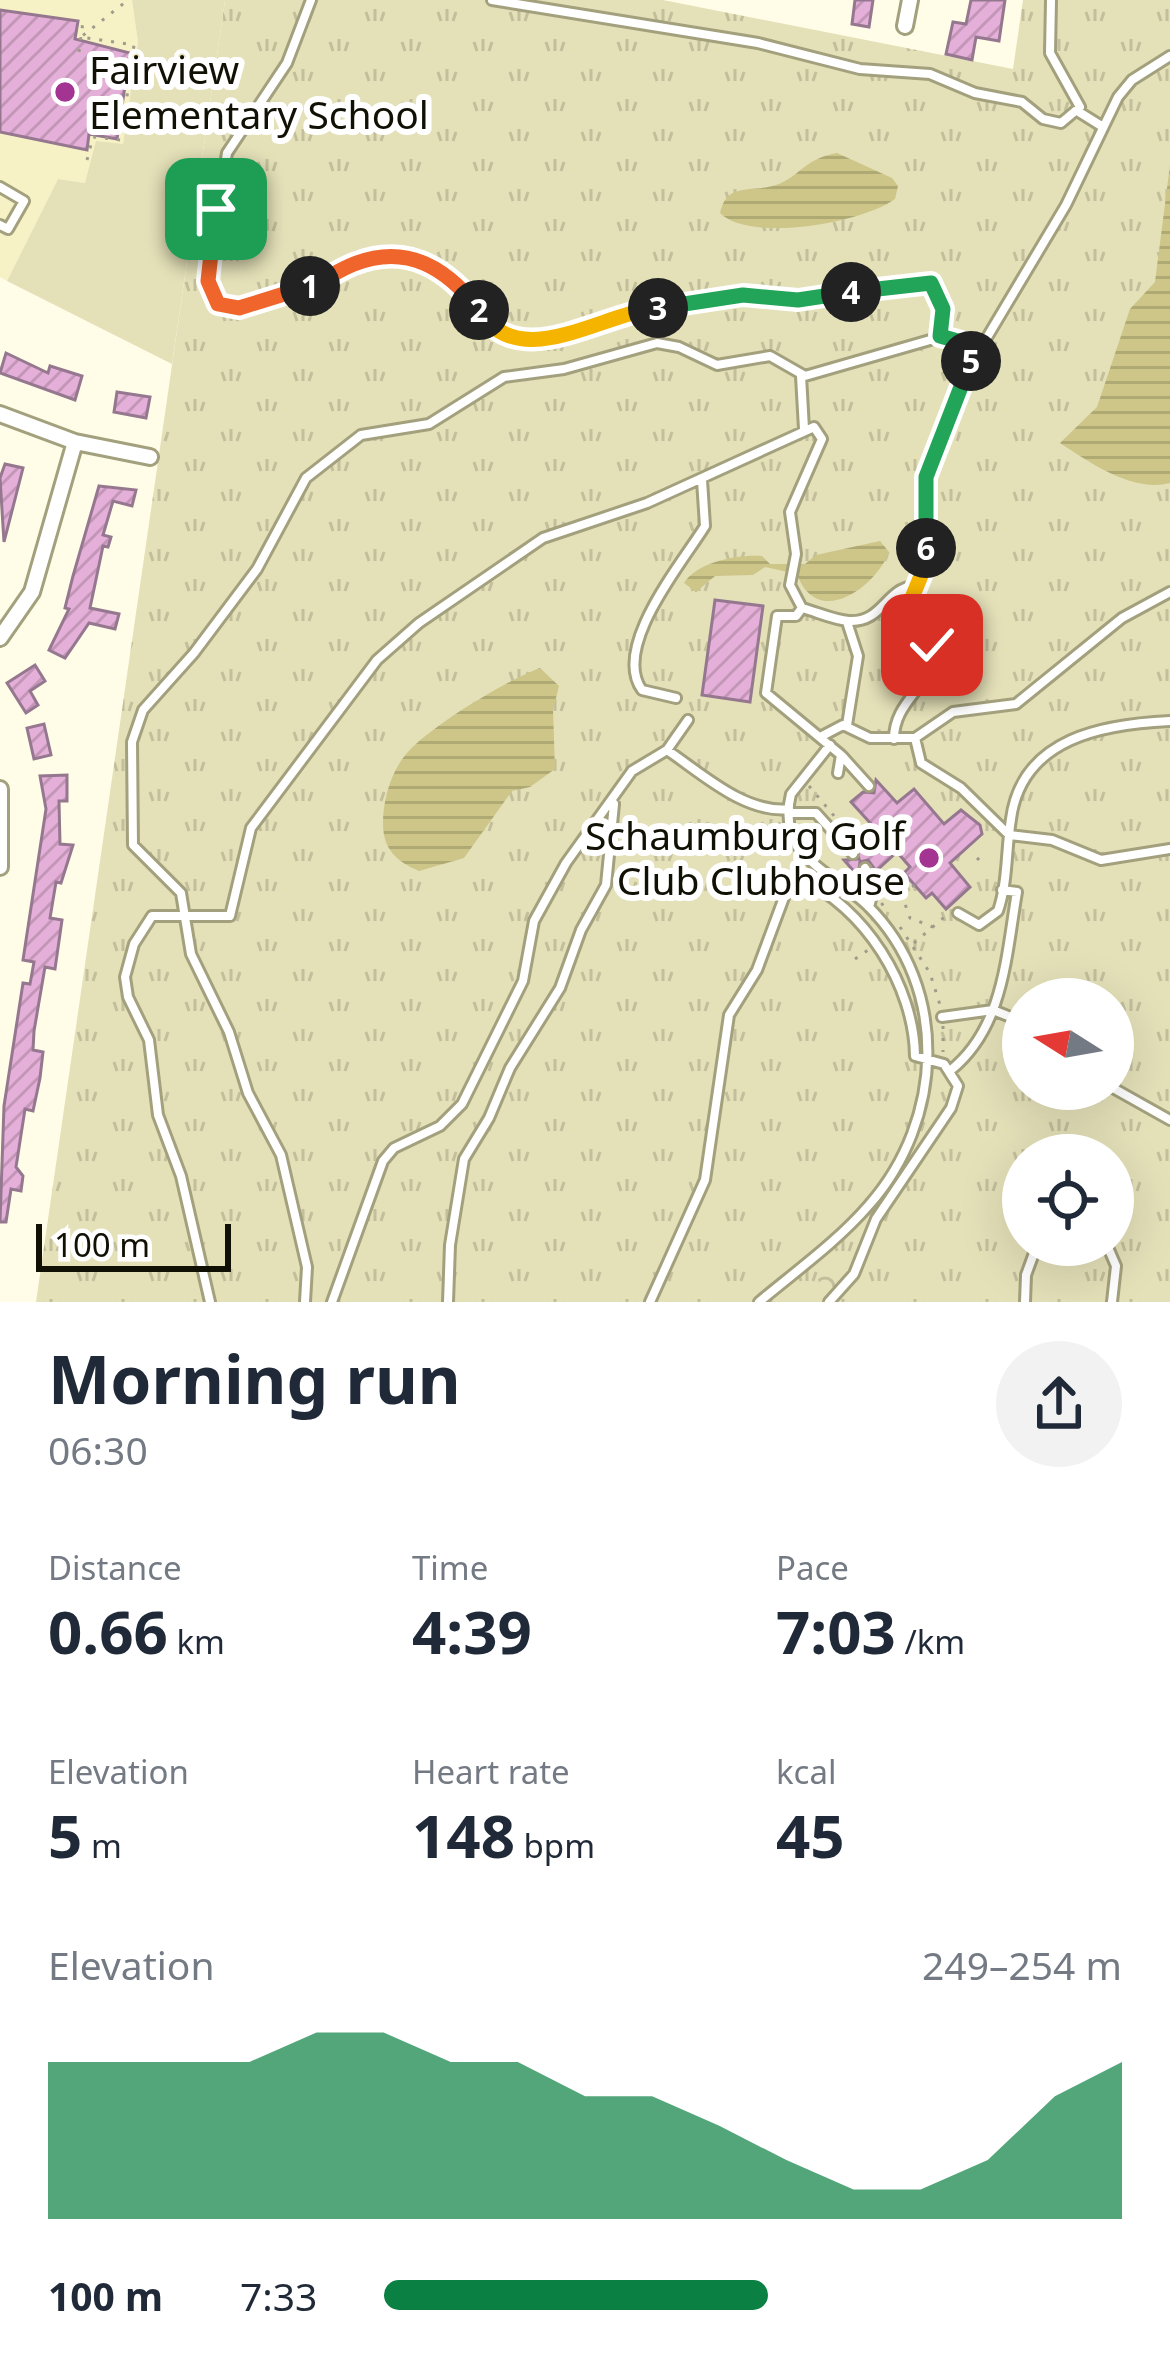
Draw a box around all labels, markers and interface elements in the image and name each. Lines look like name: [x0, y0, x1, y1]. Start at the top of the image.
place label: Fairview Elementary School: [89, 42, 429, 140]
marker: Fairview Elementary School: [52, 79, 78, 105]
pin: [165, 158, 267, 260]
icon: arrive: [183, 176, 249, 242]
pin: 1: [280, 256, 340, 316]
pin: 4: [821, 262, 881, 322]
text: 1: [301, 263, 319, 308]
text: 4: [842, 269, 860, 314]
pin: 3: [628, 278, 688, 338]
pin: 2: [449, 280, 509, 340]
text: 3: [649, 285, 667, 330]
text: 2: [470, 287, 488, 332]
pin: 5: [941, 331, 1001, 391]
text: 5: [962, 338, 980, 383]
pin: 6: [896, 518, 956, 578]
text: 6: [917, 525, 935, 570]
pin: [881, 594, 983, 696]
icon: check: [899, 612, 965, 678]
place label: Schaumburg Golf Club Clubhouse: [585, 808, 908, 906]
marker: Schaumburg Golf Club Clubhouse: [916, 845, 942, 871]
north arrow: [1002, 978, 1134, 1110]
map controls: [1002, 978, 1134, 1266]
button: locate: [1002, 1134, 1134, 1266]
scale bar: [36, 1218, 231, 1271]
text: 100 m: [54, 1222, 150, 1267]
text: Morning run: [48, 1333, 461, 1423]
button: share: [996, 1341, 1122, 1467]
text: 06:30: [48, 1423, 148, 1476]
text: Distance: [48, 1545, 182, 1590]
text: Time: [412, 1545, 488, 1590]
text: Pace: [776, 1545, 849, 1590]
text: 0.66: [48, 1590, 168, 1672]
text: 4:39: [412, 1590, 532, 1672]
text: 7:03: [776, 1590, 896, 1672]
text: km: [168, 1619, 225, 1664]
text: /km: [896, 1619, 965, 1664]
text: Elevation: [48, 1749, 189, 1794]
text: Heart rate: [412, 1749, 570, 1794]
text: kcal: [776, 1749, 837, 1794]
text: 5: [48, 1794, 82, 1876]
text: 148: [412, 1794, 515, 1876]
text: 45: [776, 1794, 845, 1876]
text: m: [82, 1823, 122, 1868]
text: bpm: [515, 1823, 595, 1868]
text: Elevation: [48, 1938, 215, 1991]
text: 249–254 m: [922, 1938, 1122, 1991]
text: 100 m: [48, 2269, 163, 2322]
text: 7:33: [240, 2269, 317, 2322]

